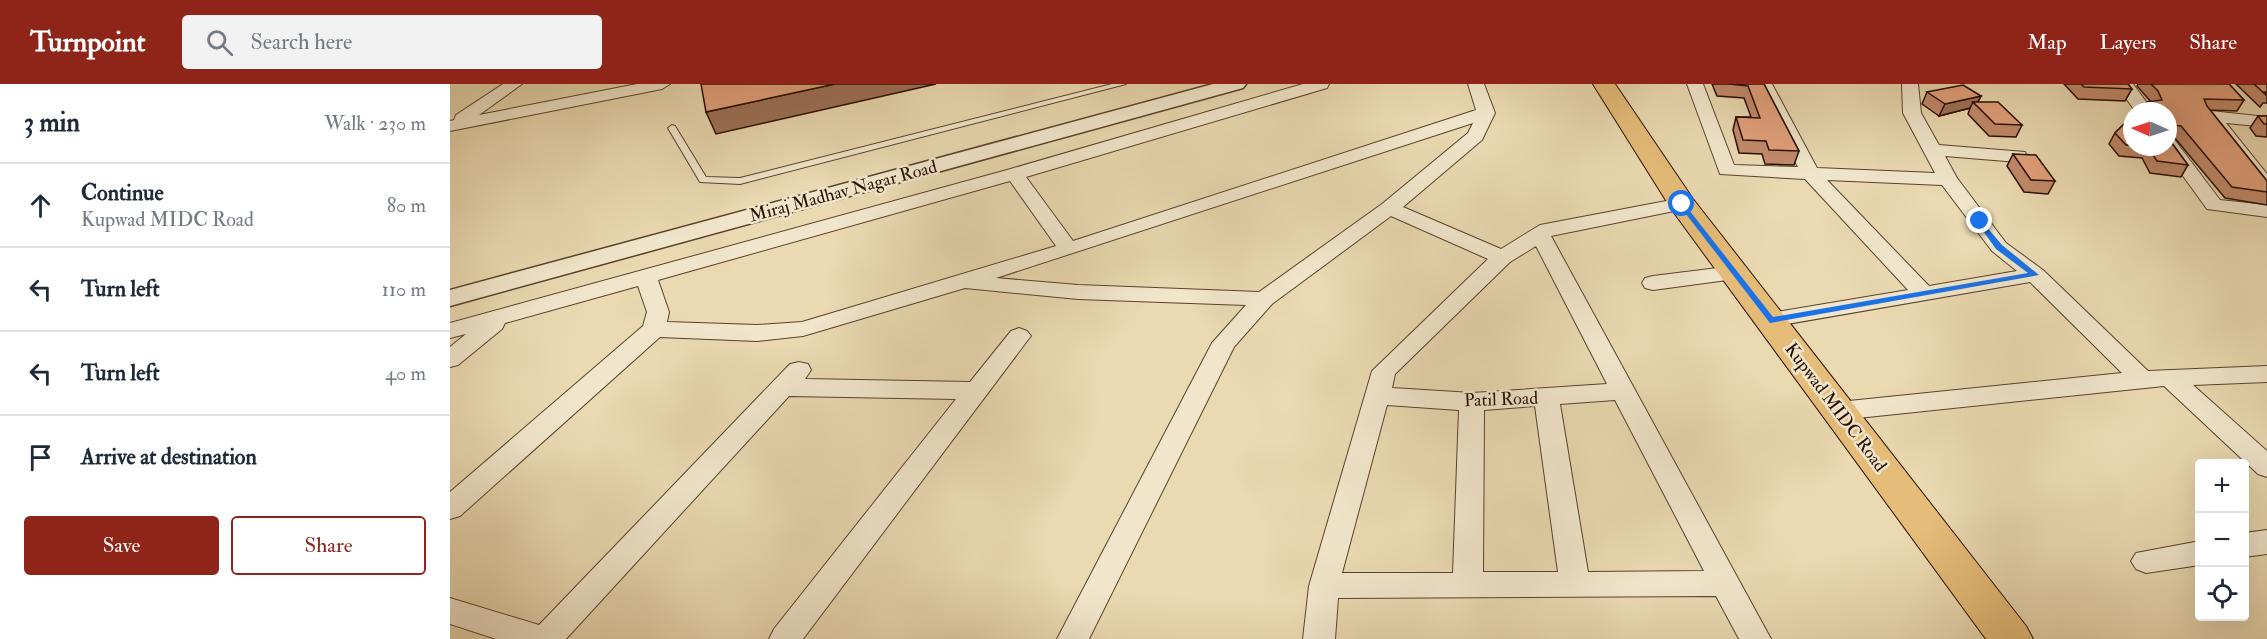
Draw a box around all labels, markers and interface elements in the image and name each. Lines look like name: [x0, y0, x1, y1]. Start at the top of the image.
search box: [182, 15, 602, 69]
text: Turnpoint: [30, 25, 146, 60]
icon: search: [203, 26, 236, 59]
text: Search here: [251, 28, 352, 56]
text: Map: [2027, 29, 2067, 56]
text: Layers: [2100, 29, 2156, 56]
text: Share: [2189, 29, 2237, 56]
north arrow: [2123, 102, 2177, 156]
text: 3 min: [24, 107, 80, 139]
text: Walk · 230 m: [324, 111, 426, 136]
street label: Miraj Madhav Nagar Road: [747, 155, 940, 228]
text: Continue: [81, 179, 164, 207]
icon: ahead: [24, 189, 57, 222]
route start: [1668, 190, 1694, 216]
text: 80 m: [387, 193, 426, 218]
text: Kupwad MIDC Road: [81, 207, 254, 232]
route end: [1966, 207, 1992, 233]
icon: left: [24, 273, 57, 306]
text: Turn left: [81, 275, 160, 303]
text: 110 m: [382, 277, 426, 302]
street label: Kupwad MIDC Road: [1780, 338, 1892, 476]
icon: left: [24, 357, 57, 390]
text: Turn left: [81, 359, 160, 387]
text: 40 m: [385, 361, 426, 386]
street label: Patil Road: [1464, 387, 1539, 412]
icon: arrive: [24, 441, 57, 474]
text: Arrive at destination: [81, 443, 257, 471]
map controls: [2195, 459, 2249, 621]
button: +: [2195, 459, 2249, 513]
button: −: [2195, 513, 2249, 567]
button: Save: [24, 516, 219, 575]
button: Share: [231, 516, 426, 575]
button: locate: [2195, 567, 2249, 621]

